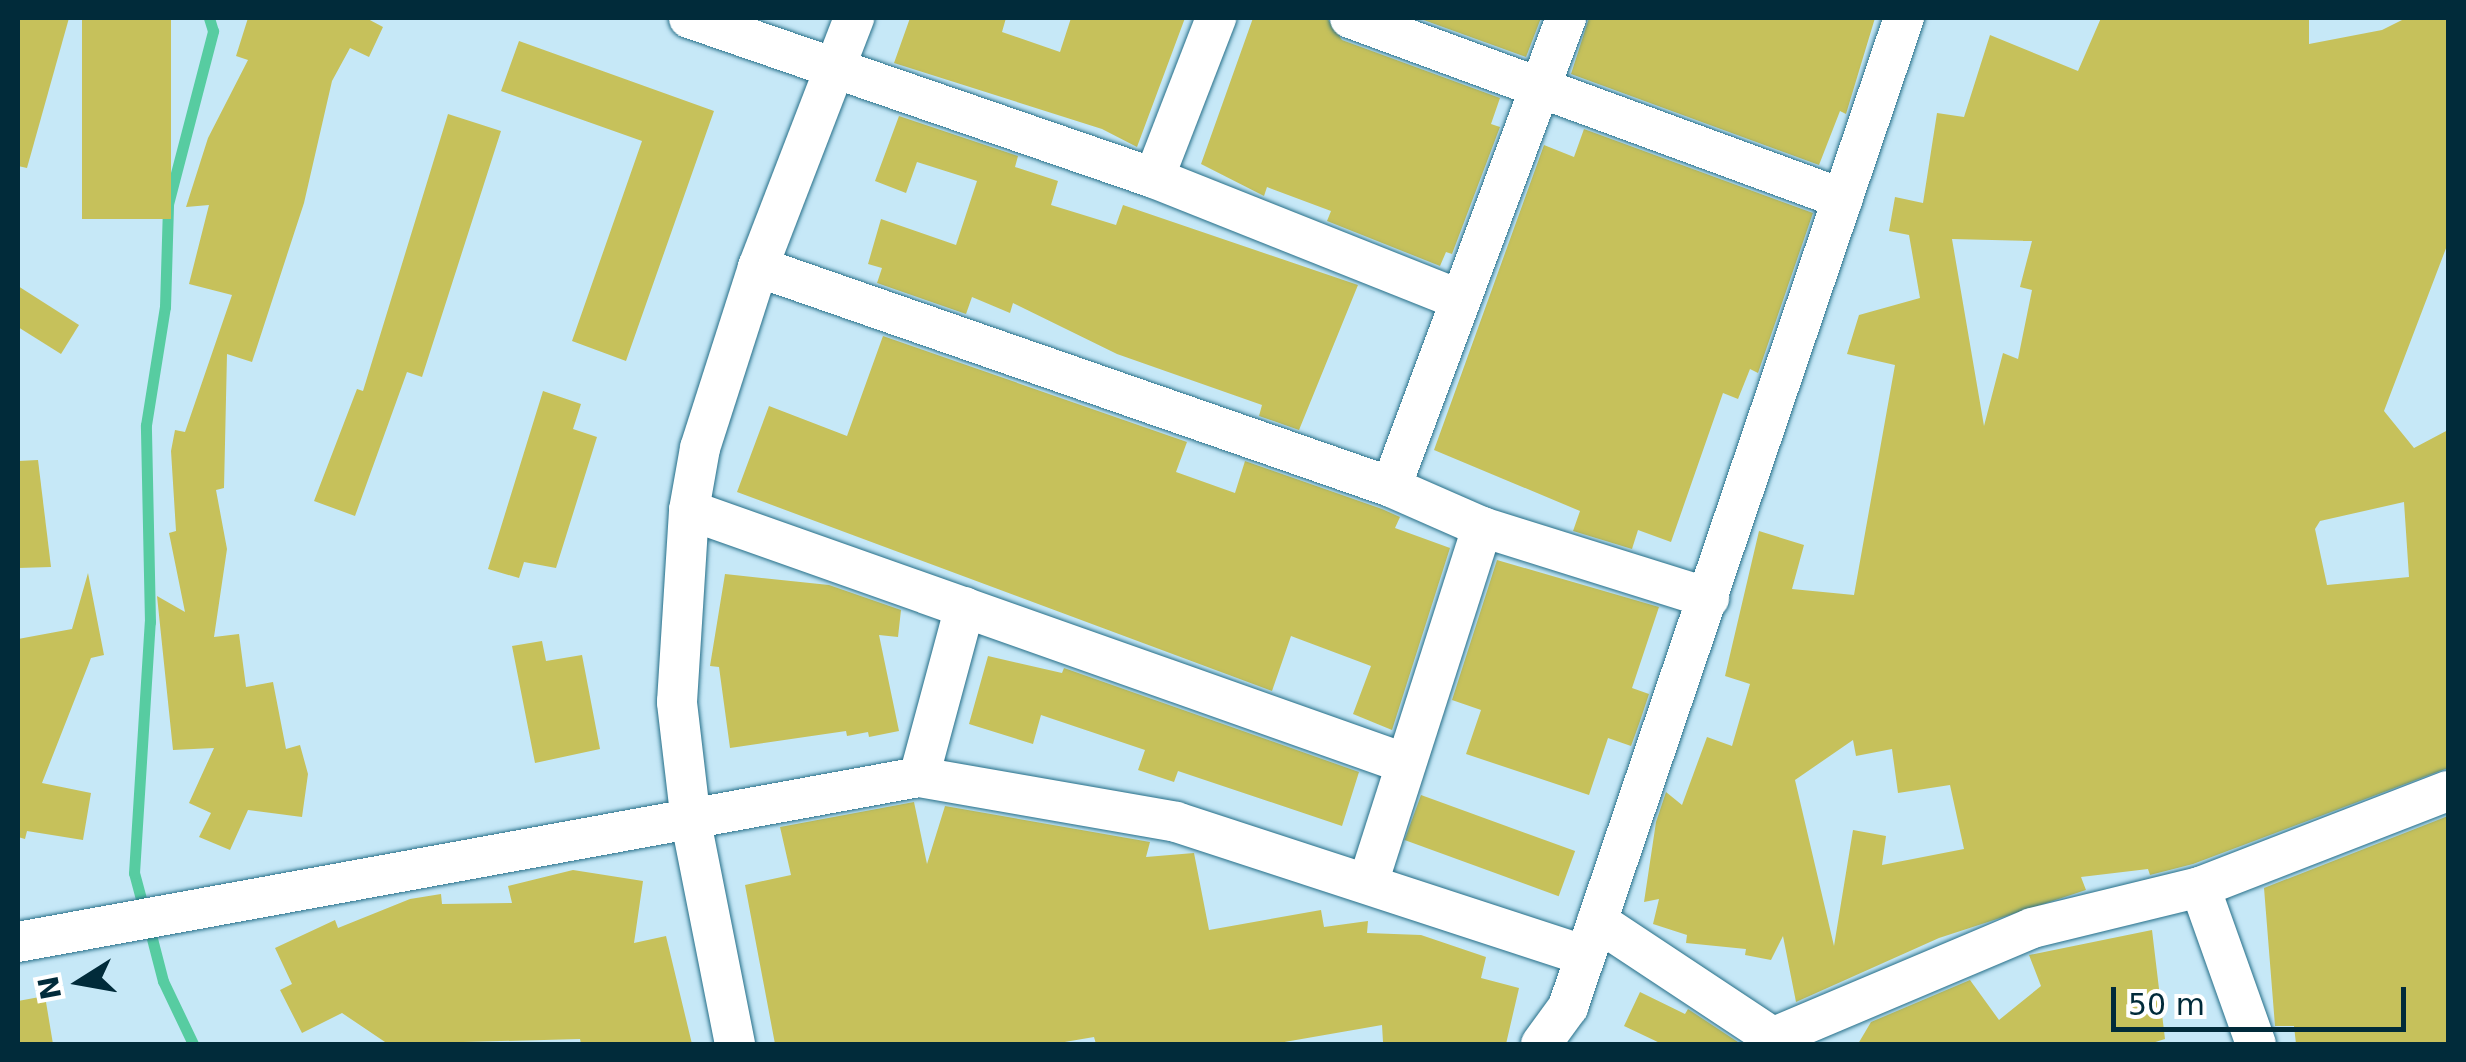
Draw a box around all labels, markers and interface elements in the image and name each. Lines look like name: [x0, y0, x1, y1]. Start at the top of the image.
north arrow: [30, 932, 130, 1032]
scale bar: [2116, 967, 2411, 1029]
text: N: [32, 973, 68, 1002]
text: 50 m: [2128, 987, 2205, 1022]

